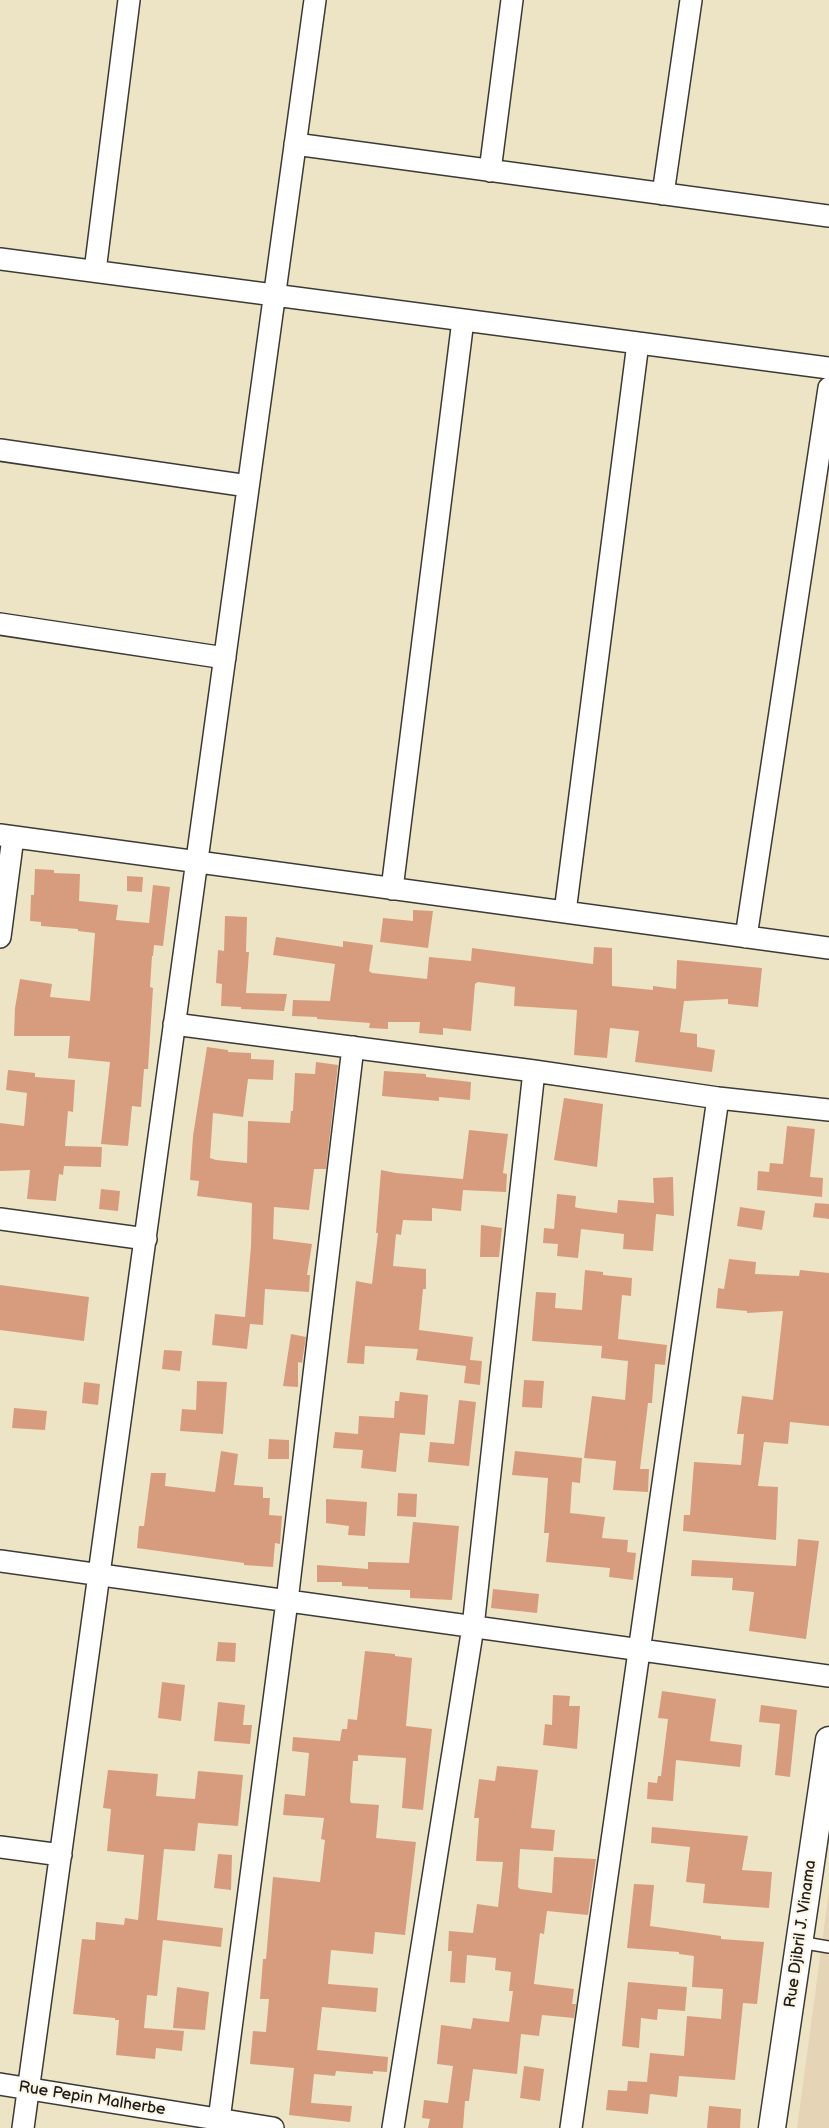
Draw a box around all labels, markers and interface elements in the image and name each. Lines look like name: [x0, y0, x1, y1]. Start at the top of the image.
street label: Rue Djibril J. Vinama: [781, 1859, 821, 2009]
street label: Rue Pepin Malherbe: [17, 2078, 167, 2120]

